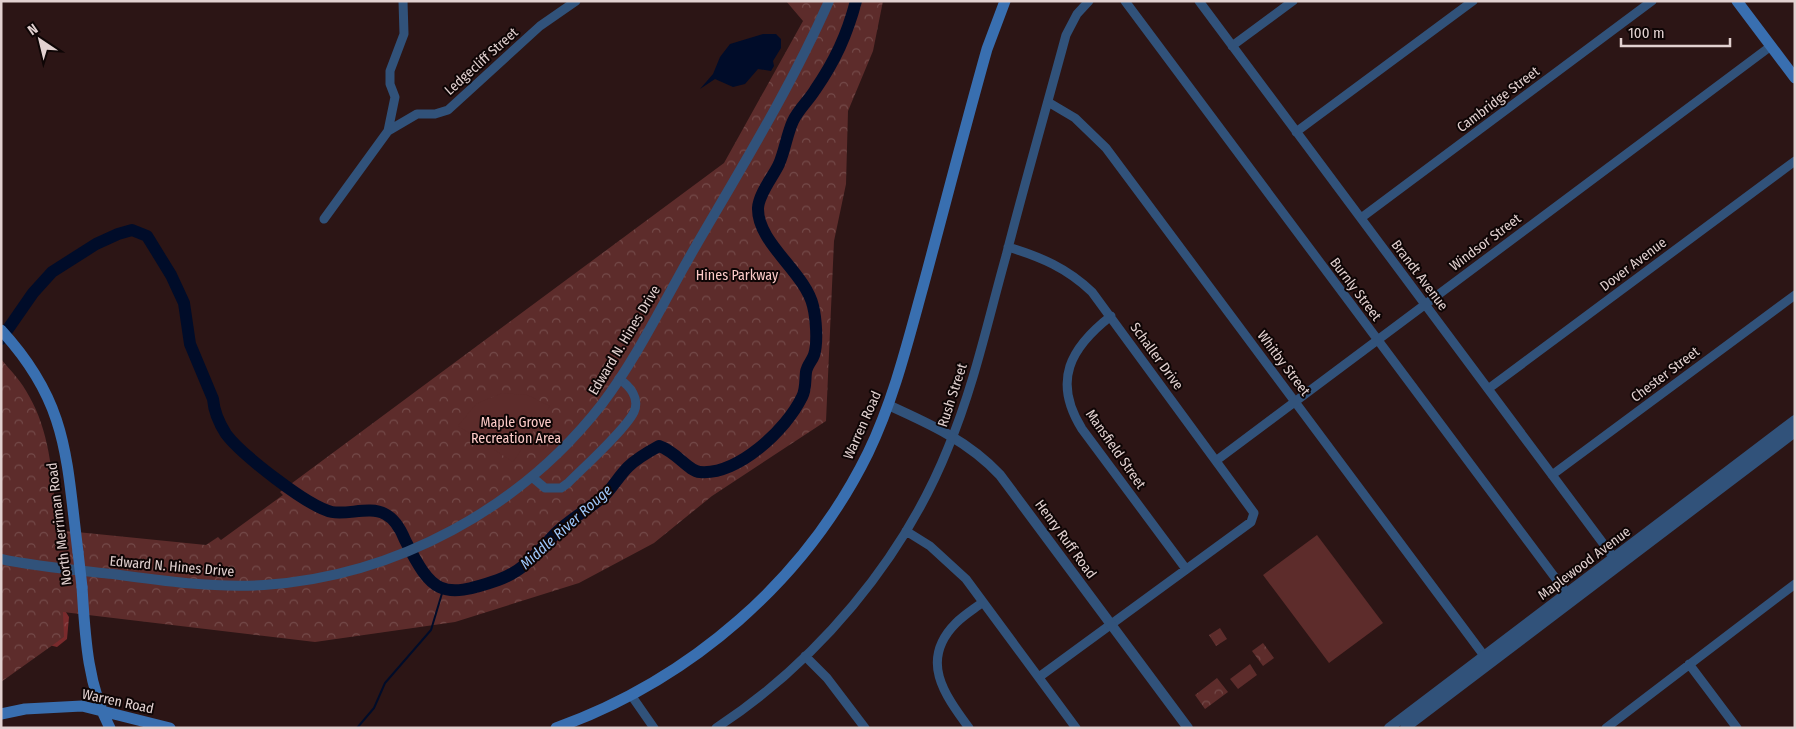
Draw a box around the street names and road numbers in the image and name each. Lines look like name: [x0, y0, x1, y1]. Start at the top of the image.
street label: Ledgecliff Street: [441, 24, 522, 99]
street label: Cambridge Street: [1454, 63, 1543, 136]
street label: Windsor Street: [1446, 210, 1525, 275]
street label: Dover Avenue: [1597, 234, 1670, 295]
street label: Brandt Avenue: [1388, 237, 1452, 314]
street label: Burnly Street: [1326, 254, 1385, 325]
street label: Edward N. Hines Drive: [585, 282, 664, 398]
street label: Schaller Drive: [1126, 319, 1187, 393]
street label: Whitby Street: [1254, 327, 1314, 400]
street label: Chester Street: [1628, 343, 1703, 406]
street label: Rush Street: [934, 361, 971, 429]
street label: Warren Road: [840, 388, 885, 462]
street label: Mansfield Street: [1082, 406, 1150, 493]
street label: North Merriman Road: [44, 462, 75, 586]
street label: Henry Ruff Road: [1031, 497, 1100, 582]
street label: Maplewood Avenue: [1535, 523, 1634, 604]
street label: Edward N. Hines Drive: [109, 553, 235, 580]
street label: Warren Road: [80, 686, 155, 717]

